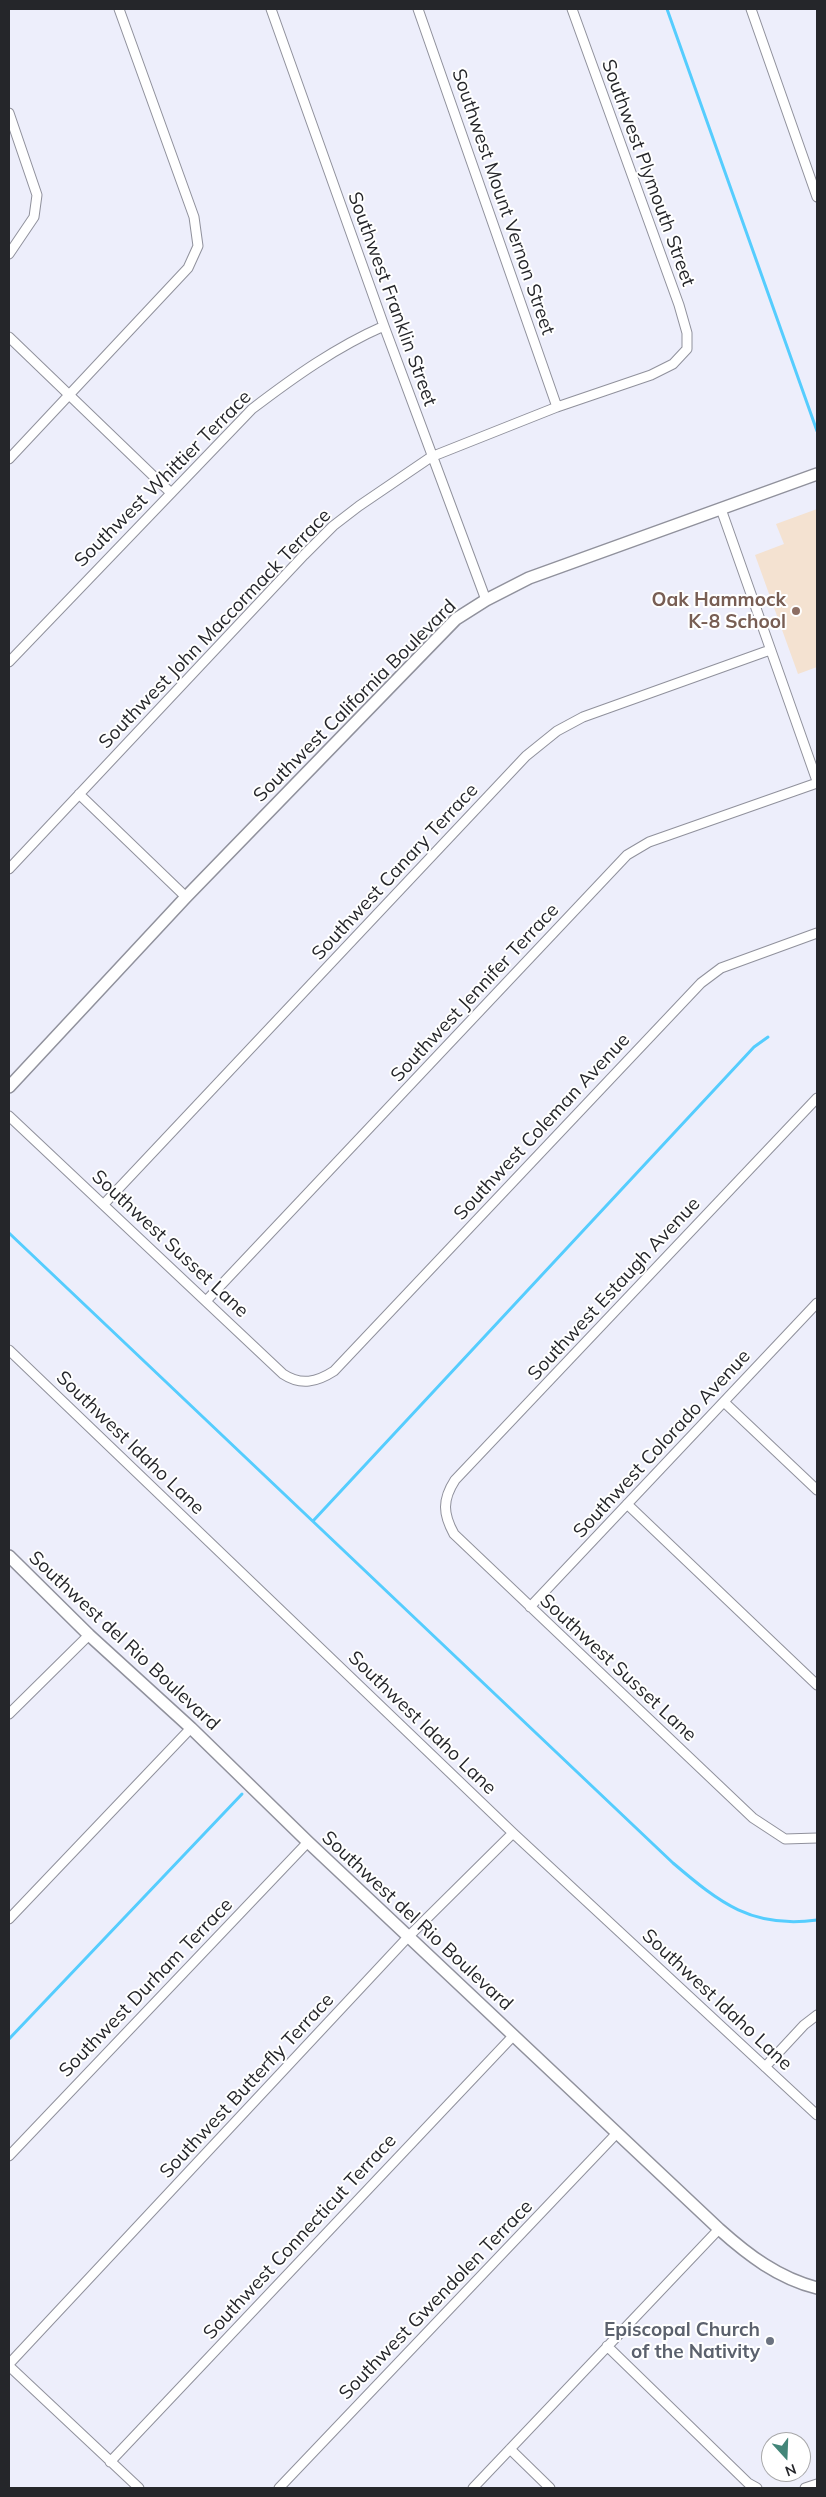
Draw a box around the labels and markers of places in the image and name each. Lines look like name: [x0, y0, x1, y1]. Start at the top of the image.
place label: Oak Hammock K-8 School: [652, 589, 786, 633]
marker: Oak Hammock K-8 School: [790, 605, 802, 617]
place label: Episcopal Church of the Nativity: [604, 2319, 760, 2363]
marker: Episcopal Church of the Nativity: [764, 2335, 776, 2347]

